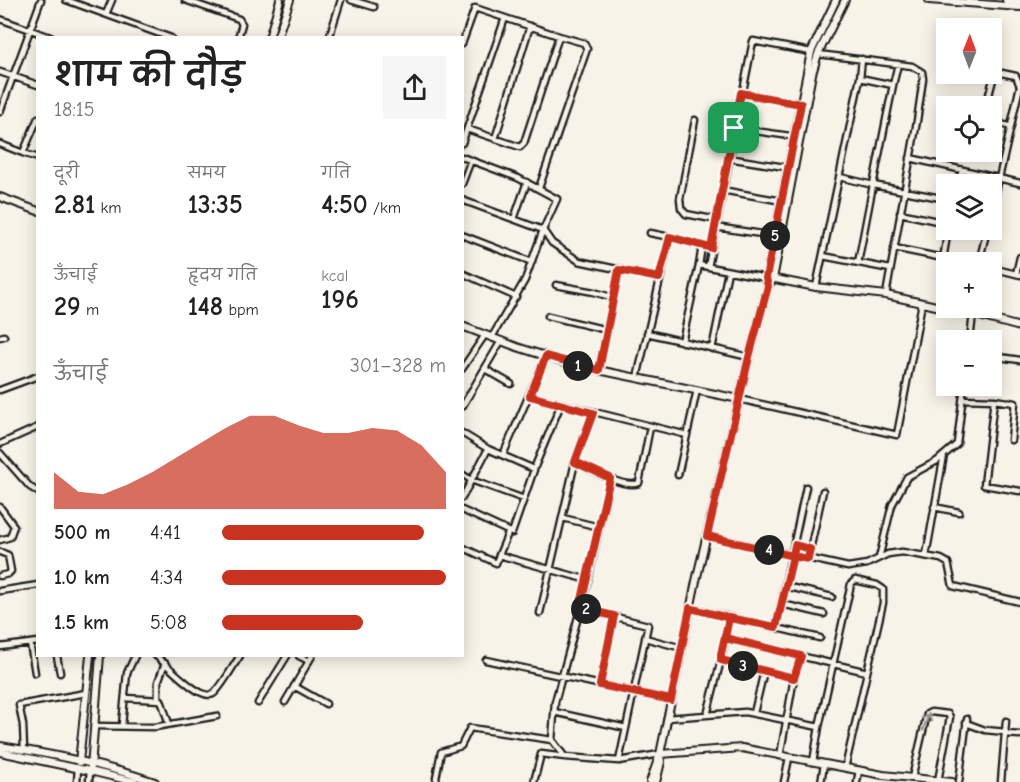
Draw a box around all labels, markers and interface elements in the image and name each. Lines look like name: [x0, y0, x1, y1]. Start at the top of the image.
north arrow: [936, 18, 1002, 84]
map controls: [936, 18, 1002, 396]
text: शाम की दौड़: [54, 56, 244, 94]
button: share: [383, 56, 446, 119]
button: locate: [936, 96, 1002, 162]
text: 18:15: [54, 98, 95, 121]
pin: [708, 102, 759, 153]
icon: arrive: [717, 111, 750, 144]
text: दूरी: [54, 164, 79, 182]
text: समय: [188, 164, 226, 182]
text: गति: [321, 164, 350, 182]
button: layers: [936, 174, 1002, 240]
text: 2.81: [54, 190, 95, 220]
text: 13:35: [188, 190, 243, 220]
text: 4:50: [321, 190, 368, 220]
text: km: [95, 199, 122, 217]
text: /km: [368, 199, 401, 217]
pin: 5: [760, 221, 790, 251]
text: 5: [771, 227, 779, 245]
button: +: [936, 252, 1002, 318]
text: ऊँचाई: [54, 266, 97, 284]
text: हृदय गति: [188, 266, 257, 284]
text: kcal: [321, 267, 348, 285]
text: 196: [321, 285, 359, 315]
text: 29: [54, 292, 81, 322]
text: 148: [188, 292, 223, 322]
text: m: [81, 301, 99, 319]
text: bpm: [223, 301, 259, 319]
button: −: [936, 330, 1002, 396]
pin: 1: [563, 351, 593, 381]
text: 301–328 m: [350, 354, 446, 377]
text: 1: [575, 357, 581, 375]
text: ऊँचाई: [54, 362, 108, 385]
text: 500 m: [54, 521, 111, 544]
text: 4:41: [150, 521, 181, 544]
pin: 4: [754, 535, 784, 565]
text: 4: [765, 541, 773, 559]
text: 1.0 km: [54, 566, 110, 589]
text: 4:34: [150, 566, 183, 589]
pin: 2: [571, 594, 601, 624]
text: 2: [582, 600, 590, 618]
text: 1.5 km: [54, 611, 109, 634]
text: 5:08: [150, 611, 187, 634]
pin: 3: [728, 651, 758, 681]
text: 3: [739, 657, 747, 675]
one-way arrow: [922, 713, 933, 731]

